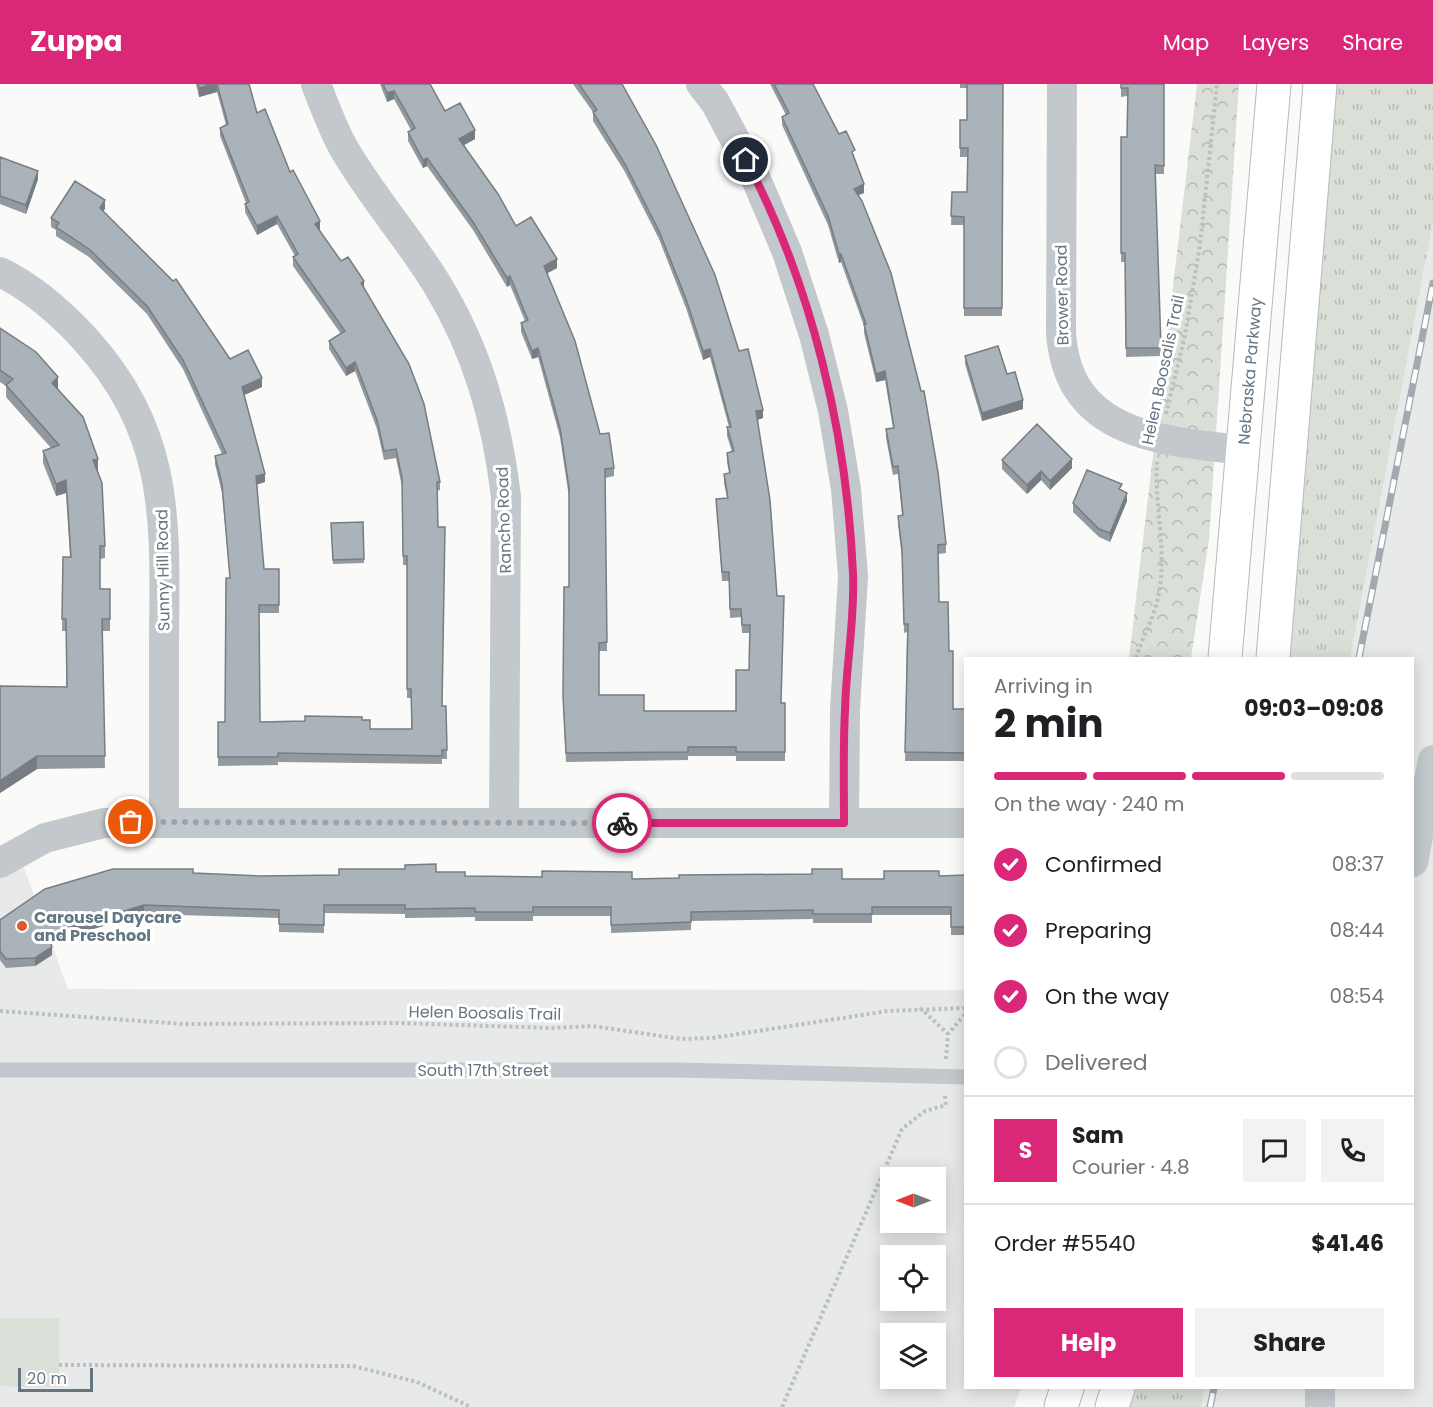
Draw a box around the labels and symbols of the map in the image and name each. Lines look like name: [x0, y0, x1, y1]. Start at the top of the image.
pin: [720, 134, 771, 185]
street label: Brower Road: [1050, 244, 1074, 346]
street label: Helen Boosalis Trail: [1136, 293, 1190, 447]
street label: Nebraska Parkway: [1232, 296, 1267, 446]
street label: Rancho Road: [491, 466, 517, 574]
street label: Sunny Hill Road: [150, 509, 176, 631]
courier: [592, 793, 652, 853]
pin: [105, 796, 156, 847]
place label: Carousel Daycare and Preschool: [34, 906, 182, 947]
marker: Carousel Daycare and Preschool: [15, 919, 29, 933]
street label: Helen Boosalis Trail: [408, 1000, 562, 1026]
street label: South 17th Street: [417, 1059, 549, 1082]
north arrow: [880, 1167, 946, 1233]
scale bar: [18, 1365, 93, 1392]

